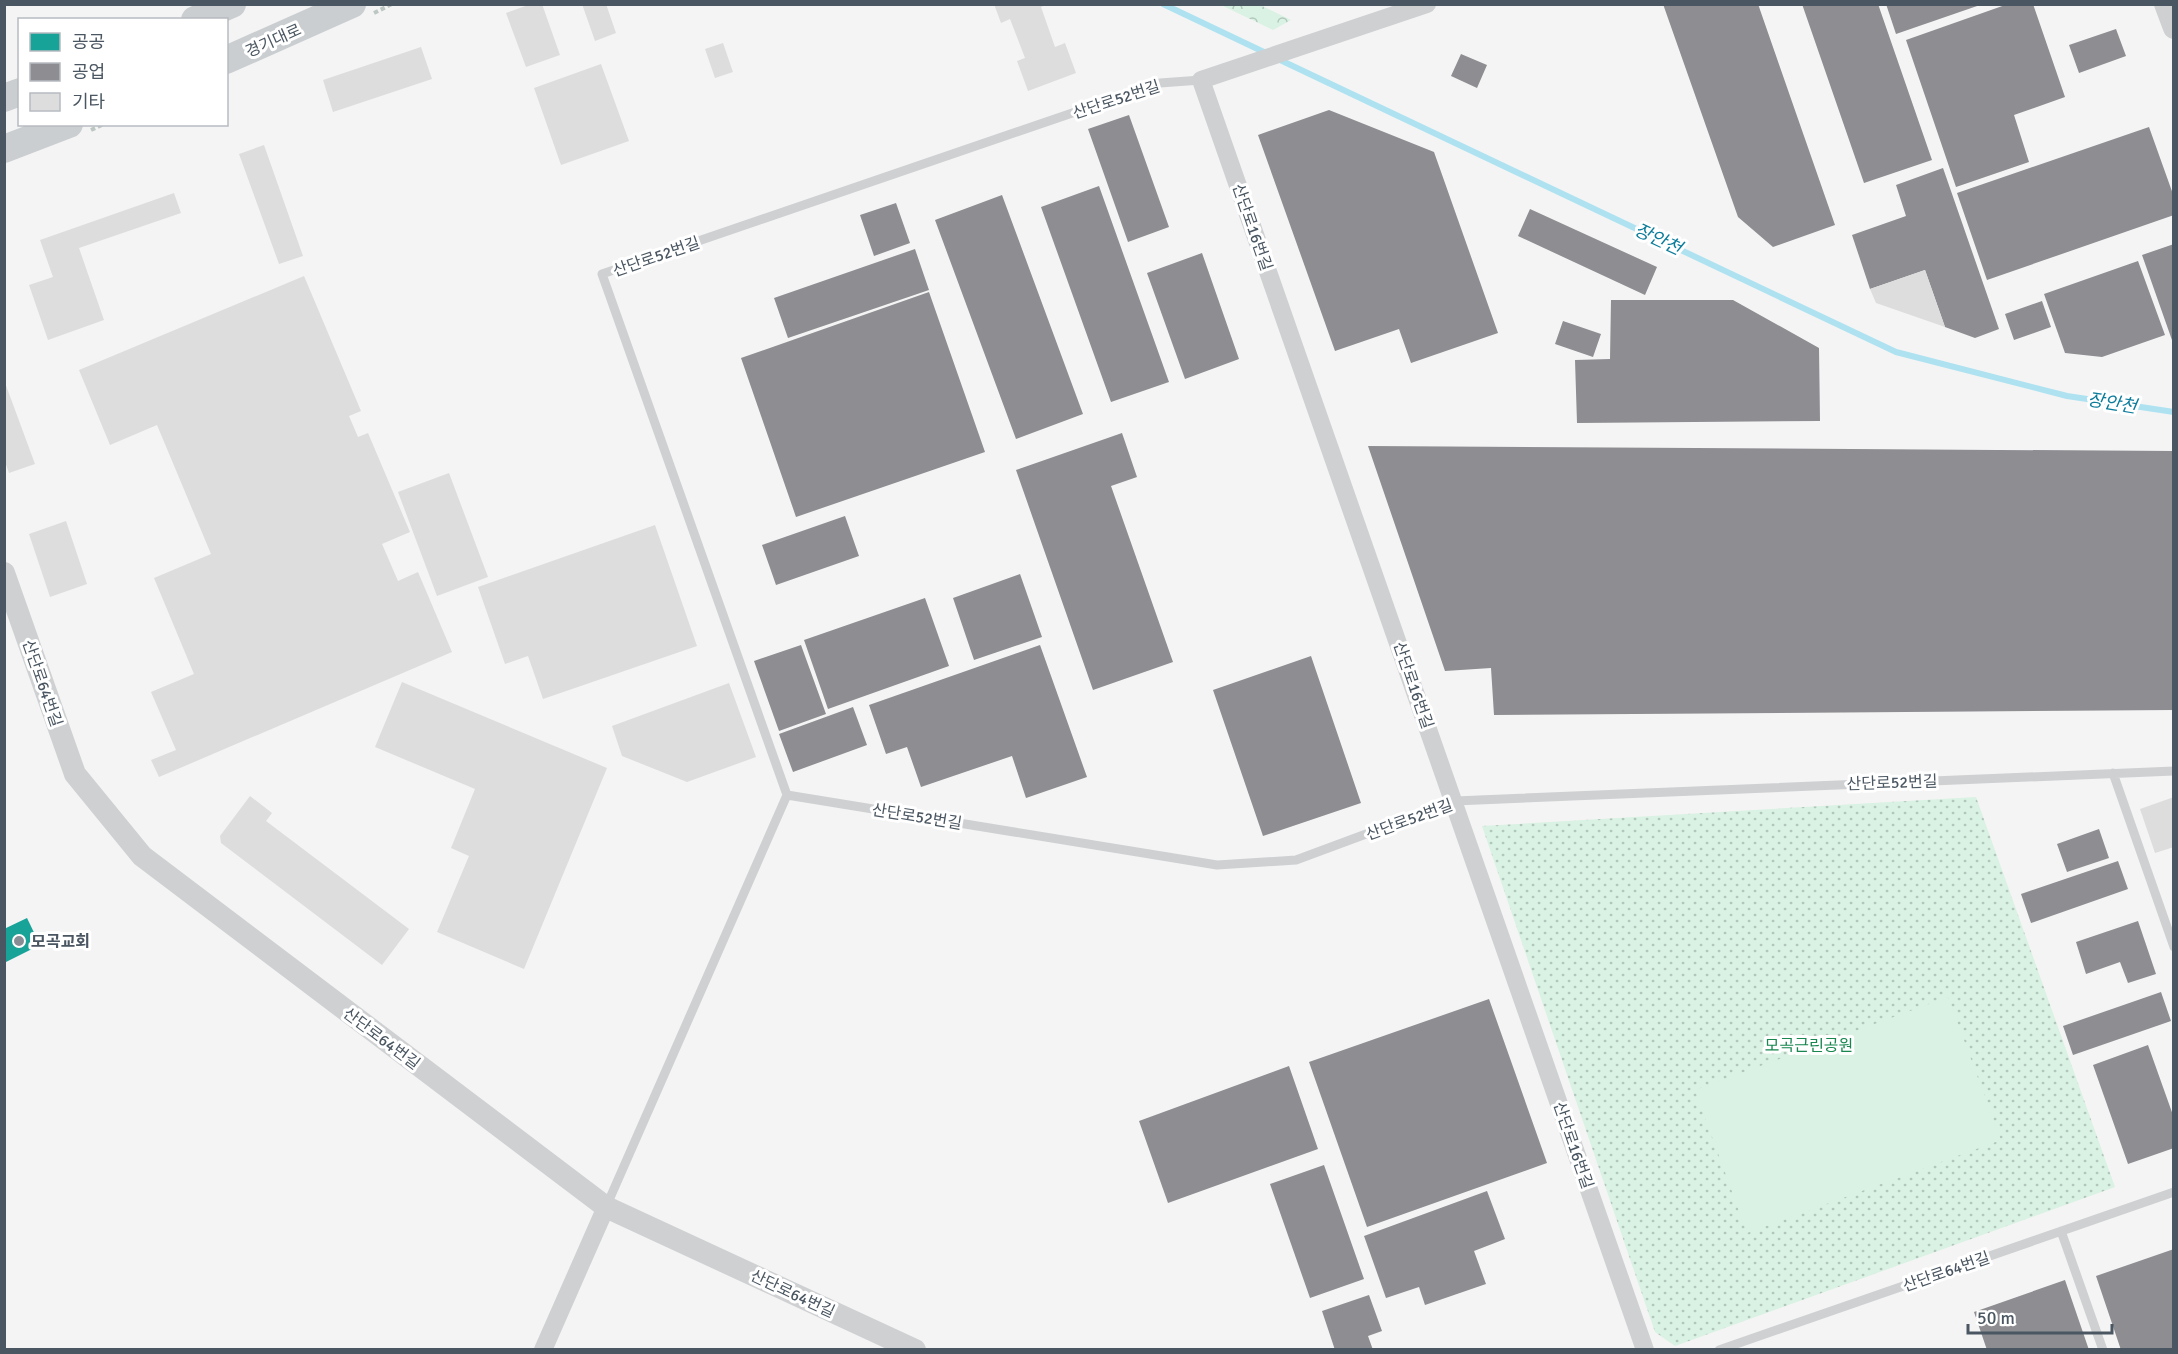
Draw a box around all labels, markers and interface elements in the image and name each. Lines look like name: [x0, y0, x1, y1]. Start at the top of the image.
legend: [18, 18, 228, 126]
street label: 경기대로: [242, 20, 305, 62]
text: 공공: [72, 31, 105, 53]
text: 공업: [72, 61, 105, 83]
street label: 산단로52번길: [1070, 76, 1163, 124]
text: 기타: [72, 91, 106, 113]
street label: 산단로16번길: [1228, 181, 1276, 274]
water label: 장안천: [1631, 219, 1687, 260]
street label: 산단로52번길: [610, 233, 703, 281]
water label: 장안천: [2086, 388, 2141, 418]
street label: 산단로64번길: [18, 637, 66, 730]
street label: 산단로16번길: [1389, 639, 1437, 732]
street label: 산단로52번길: [1846, 771, 1938, 795]
street label: 산단로52번길: [1363, 795, 1455, 845]
street label: 산단로52번길: [870, 800, 963, 834]
place label: 모곡교회: [31, 932, 90, 952]
marker: 모곡교회: [12, 934, 26, 948]
street label: 산단로64번길: [339, 1003, 424, 1074]
park label: 모곡근린공원: [1765, 1036, 1853, 1056]
street label: 산단로16번길: [1549, 1099, 1597, 1192]
street label: 산단로64번길: [1900, 1248, 1993, 1296]
street label: 산단로64번길: [747, 1266, 838, 1322]
scale bar: [1968, 1297, 2112, 1335]
text: 50 m: [1977, 1307, 2015, 1329]

